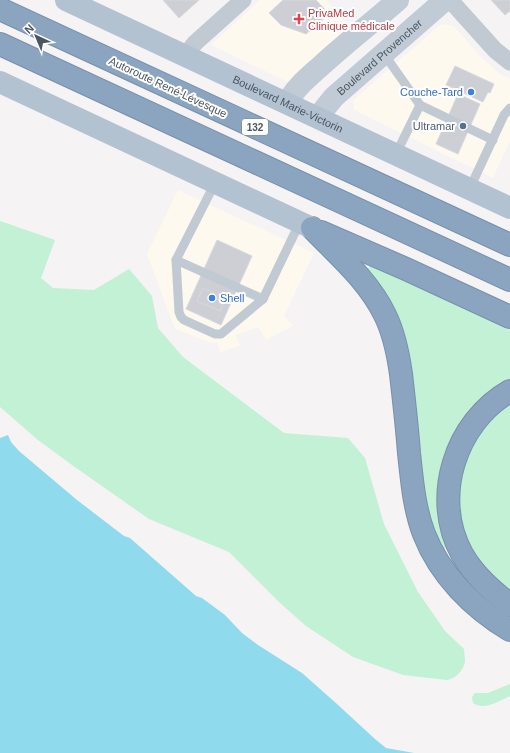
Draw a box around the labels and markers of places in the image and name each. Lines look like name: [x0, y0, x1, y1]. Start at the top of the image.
place label: PrivaMed Clinique médicale: [308, 7, 395, 32]
marker: PrivaMed Clinique médicale: [293, 13, 305, 25]
place label: Couche-Tard: [400, 86, 463, 98]
marker: Couche-Tard: [466, 87, 476, 97]
place label: Ultramar: [413, 120, 455, 132]
marker: Ultramar: [458, 121, 468, 131]
place label: Shell: [220, 292, 244, 304]
marker: Shell: [207, 293, 217, 303]

